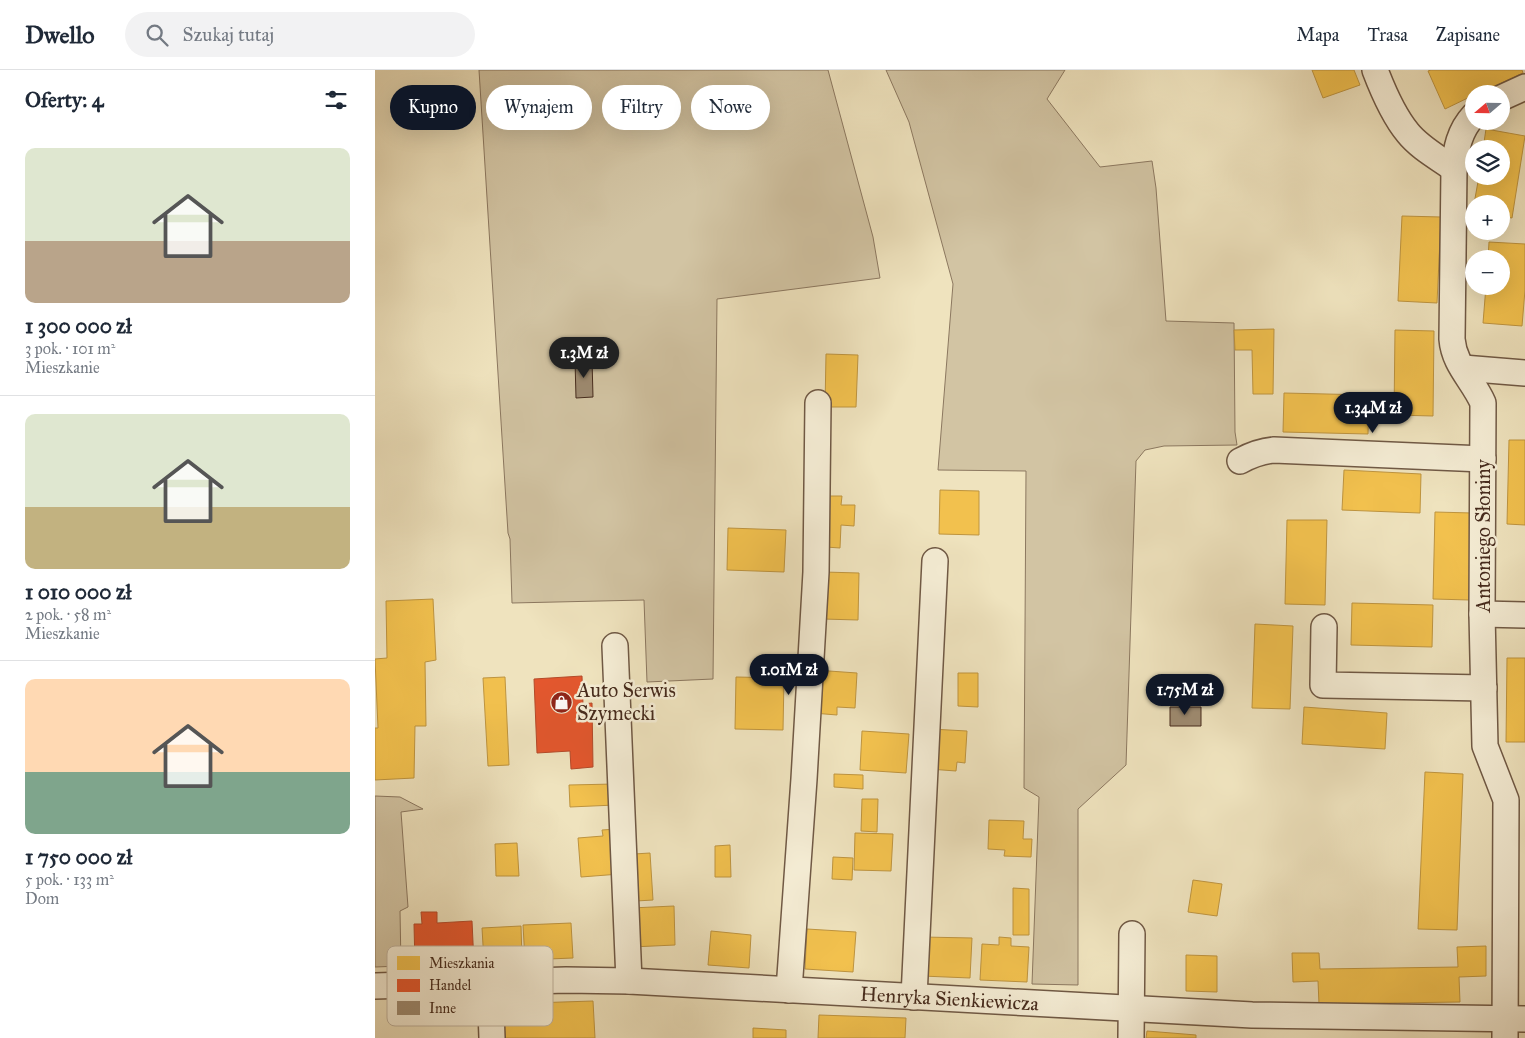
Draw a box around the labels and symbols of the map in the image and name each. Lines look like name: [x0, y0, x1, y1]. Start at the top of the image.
north arrow: [1465, 85, 1510, 130]
pin: 1.3M zł: [538, 336, 630, 379]
pin: 1.34M zł: [1321, 392, 1425, 434]
street label: Antoniego Słoniny: [1471, 459, 1496, 614]
pin: 1.01M zł: [737, 654, 841, 696]
pin: 1.75M zł: [1133, 674, 1237, 716]
place label: Auto Serwis Szymecki: [576, 678, 676, 725]
shop icon: Auto Serwis Szymecki: [549, 690, 573, 714]
legend: [387, 946, 553, 1026]
text: Mieszkania: [429, 955, 494, 972]
text: Handel: [429, 977, 471, 994]
street label: Henryka Sienkiewicza: [859, 982, 1040, 1015]
text: Inne: [429, 1000, 456, 1017]

